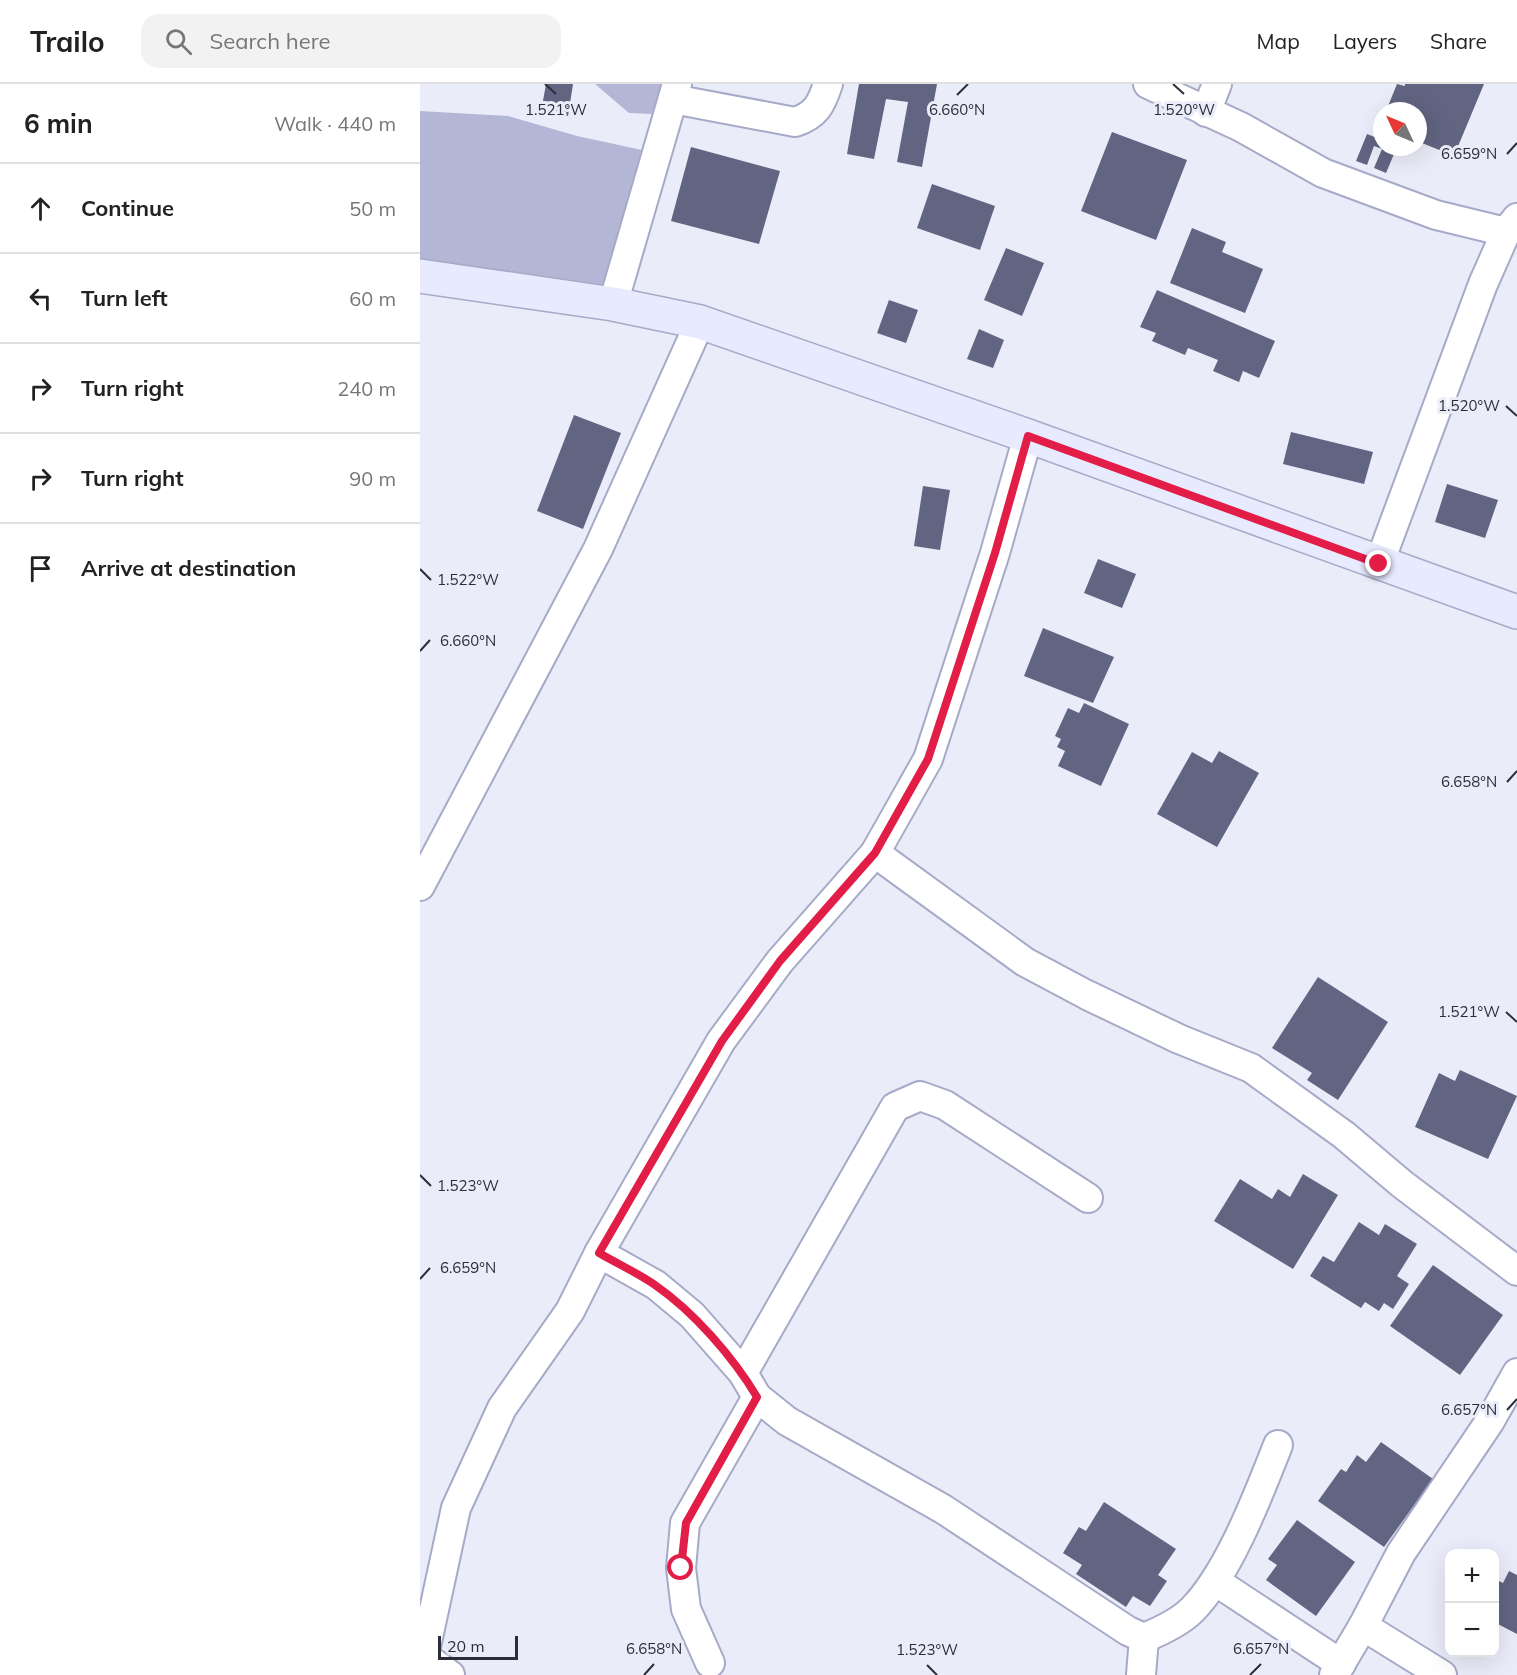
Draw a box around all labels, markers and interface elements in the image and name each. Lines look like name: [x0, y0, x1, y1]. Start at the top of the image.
search box: [141, 14, 561, 68]
text: Trailo: [30, 24, 105, 59]
icon: search: [162, 25, 195, 58]
text: Search here: [210, 27, 331, 55]
text: Map: [1257, 28, 1300, 54]
text: Layers: [1333, 28, 1397, 54]
text: Share: [1430, 28, 1487, 54]
text: 1.521°W: [525, 100, 587, 119]
text: 6.660°N: [929, 100, 985, 119]
text: 1.520°W: [1153, 100, 1215, 119]
north arrow: [1373, 102, 1427, 156]
text: 6 min: [24, 107, 93, 140]
text: Walk · 440 m: [274, 111, 396, 136]
text: 6.659°N: [1441, 144, 1497, 163]
icon: ahead: [24, 192, 57, 225]
text: Continue: [81, 194, 174, 222]
text: 50 m: [349, 196, 396, 221]
icon: left: [24, 282, 57, 315]
text: Turn left: [81, 284, 168, 312]
text: 60 m: [349, 286, 396, 311]
icon: right: [24, 372, 57, 405]
text: Turn right: [81, 374, 184, 402]
text: 240 m: [337, 376, 396, 401]
text: 1.520°W: [1438, 396, 1500, 415]
icon: right: [24, 462, 57, 495]
text: Turn right: [81, 464, 184, 492]
text: 90 m: [349, 466, 396, 491]
route end: [1365, 550, 1391, 576]
icon: arrive: [24, 552, 57, 585]
text: Arrive at destination: [81, 554, 296, 582]
text: 1.522°W: [437, 570, 499, 589]
text: 6.660°N: [440, 631, 496, 650]
text: 6.658°N: [1441, 772, 1497, 791]
text: 1.521°W: [1438, 1002, 1500, 1021]
text: 1.523°W: [437, 1176, 499, 1195]
text: 6.659°N: [440, 1258, 496, 1277]
text: 6.657°N: [1441, 1400, 1497, 1419]
map controls: [1445, 1549, 1499, 1657]
button: +: [1445, 1549, 1499, 1603]
route start: [667, 1554, 693, 1580]
button: −: [1445, 1603, 1499, 1657]
scale bar: [438, 1633, 518, 1660]
text: 20 m: [447, 1636, 484, 1656]
text: 6.658°N: [626, 1639, 682, 1658]
text: 6.657°N: [1233, 1639, 1289, 1658]
text: 1.523°W: [896, 1640, 958, 1659]

